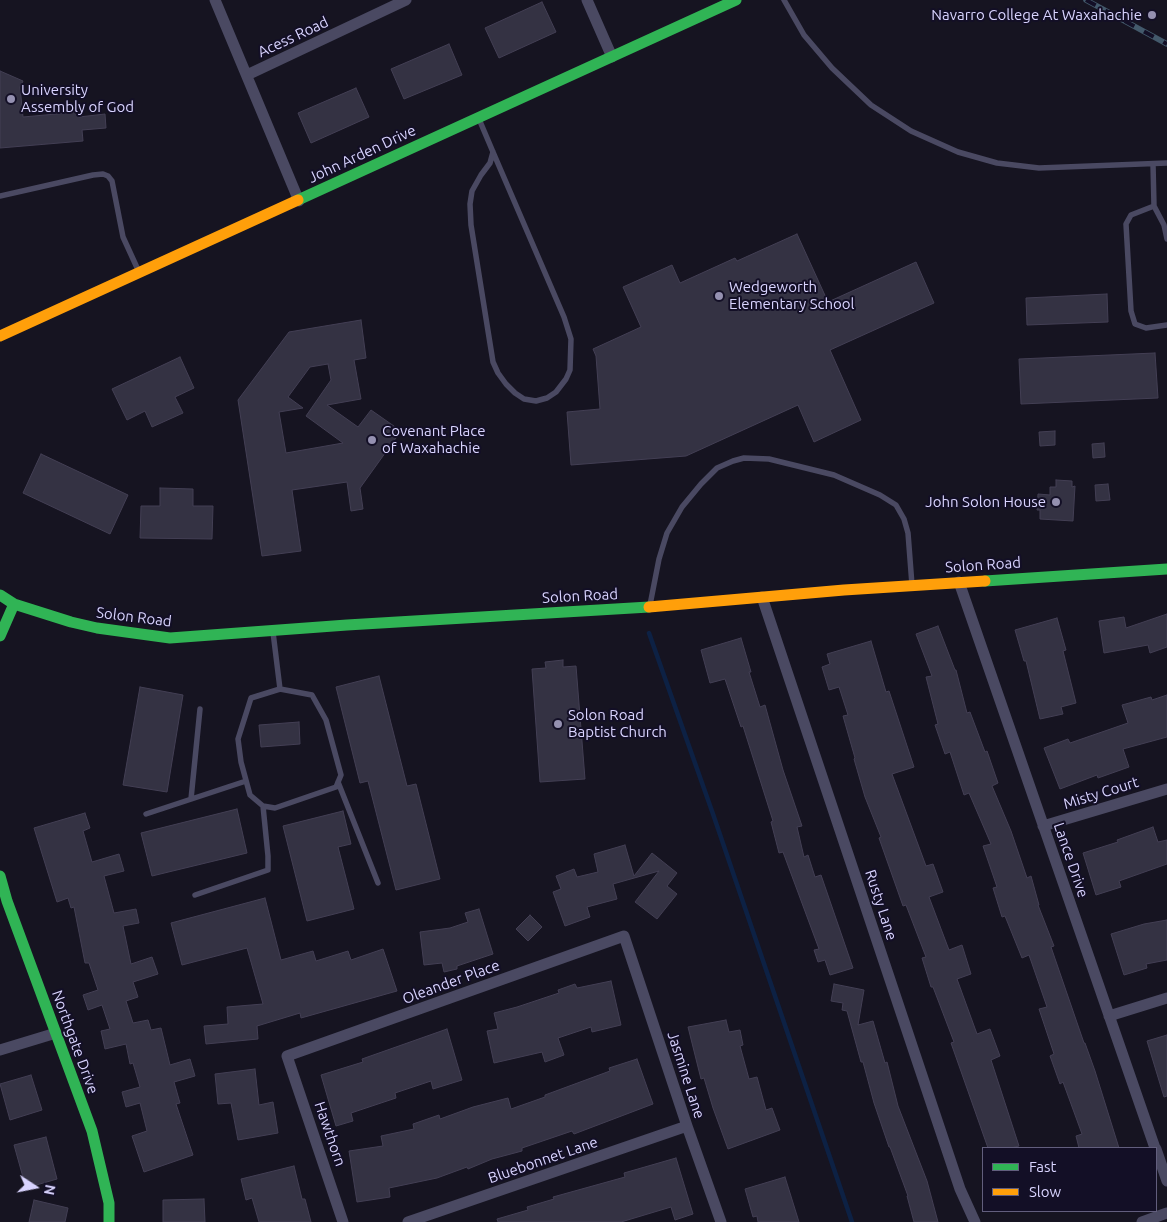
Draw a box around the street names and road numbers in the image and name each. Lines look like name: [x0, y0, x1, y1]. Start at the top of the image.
street label: Acess Road: [255, 13, 331, 61]
street label: John Arden Drive: [305, 121, 419, 187]
street label: Solon Road: [945, 553, 1021, 577]
street label: Solon Road: [542, 585, 618, 607]
street label: Solon Road: [95, 603, 173, 631]
street label: Misty Court: [1061, 773, 1141, 813]
street label: Lance Drive: [1050, 820, 1092, 900]
street label: Rusty Lane: [861, 867, 901, 943]
street label: Oleander Place: [400, 956, 502, 1008]
street label: Northgate Drive: [48, 988, 102, 1096]
street label: Jasmine Lane: [663, 1029, 709, 1121]
street label: Hawthorn: [311, 1099, 349, 1169]
street label: Bluebonnet Lane: [486, 1133, 600, 1187]

